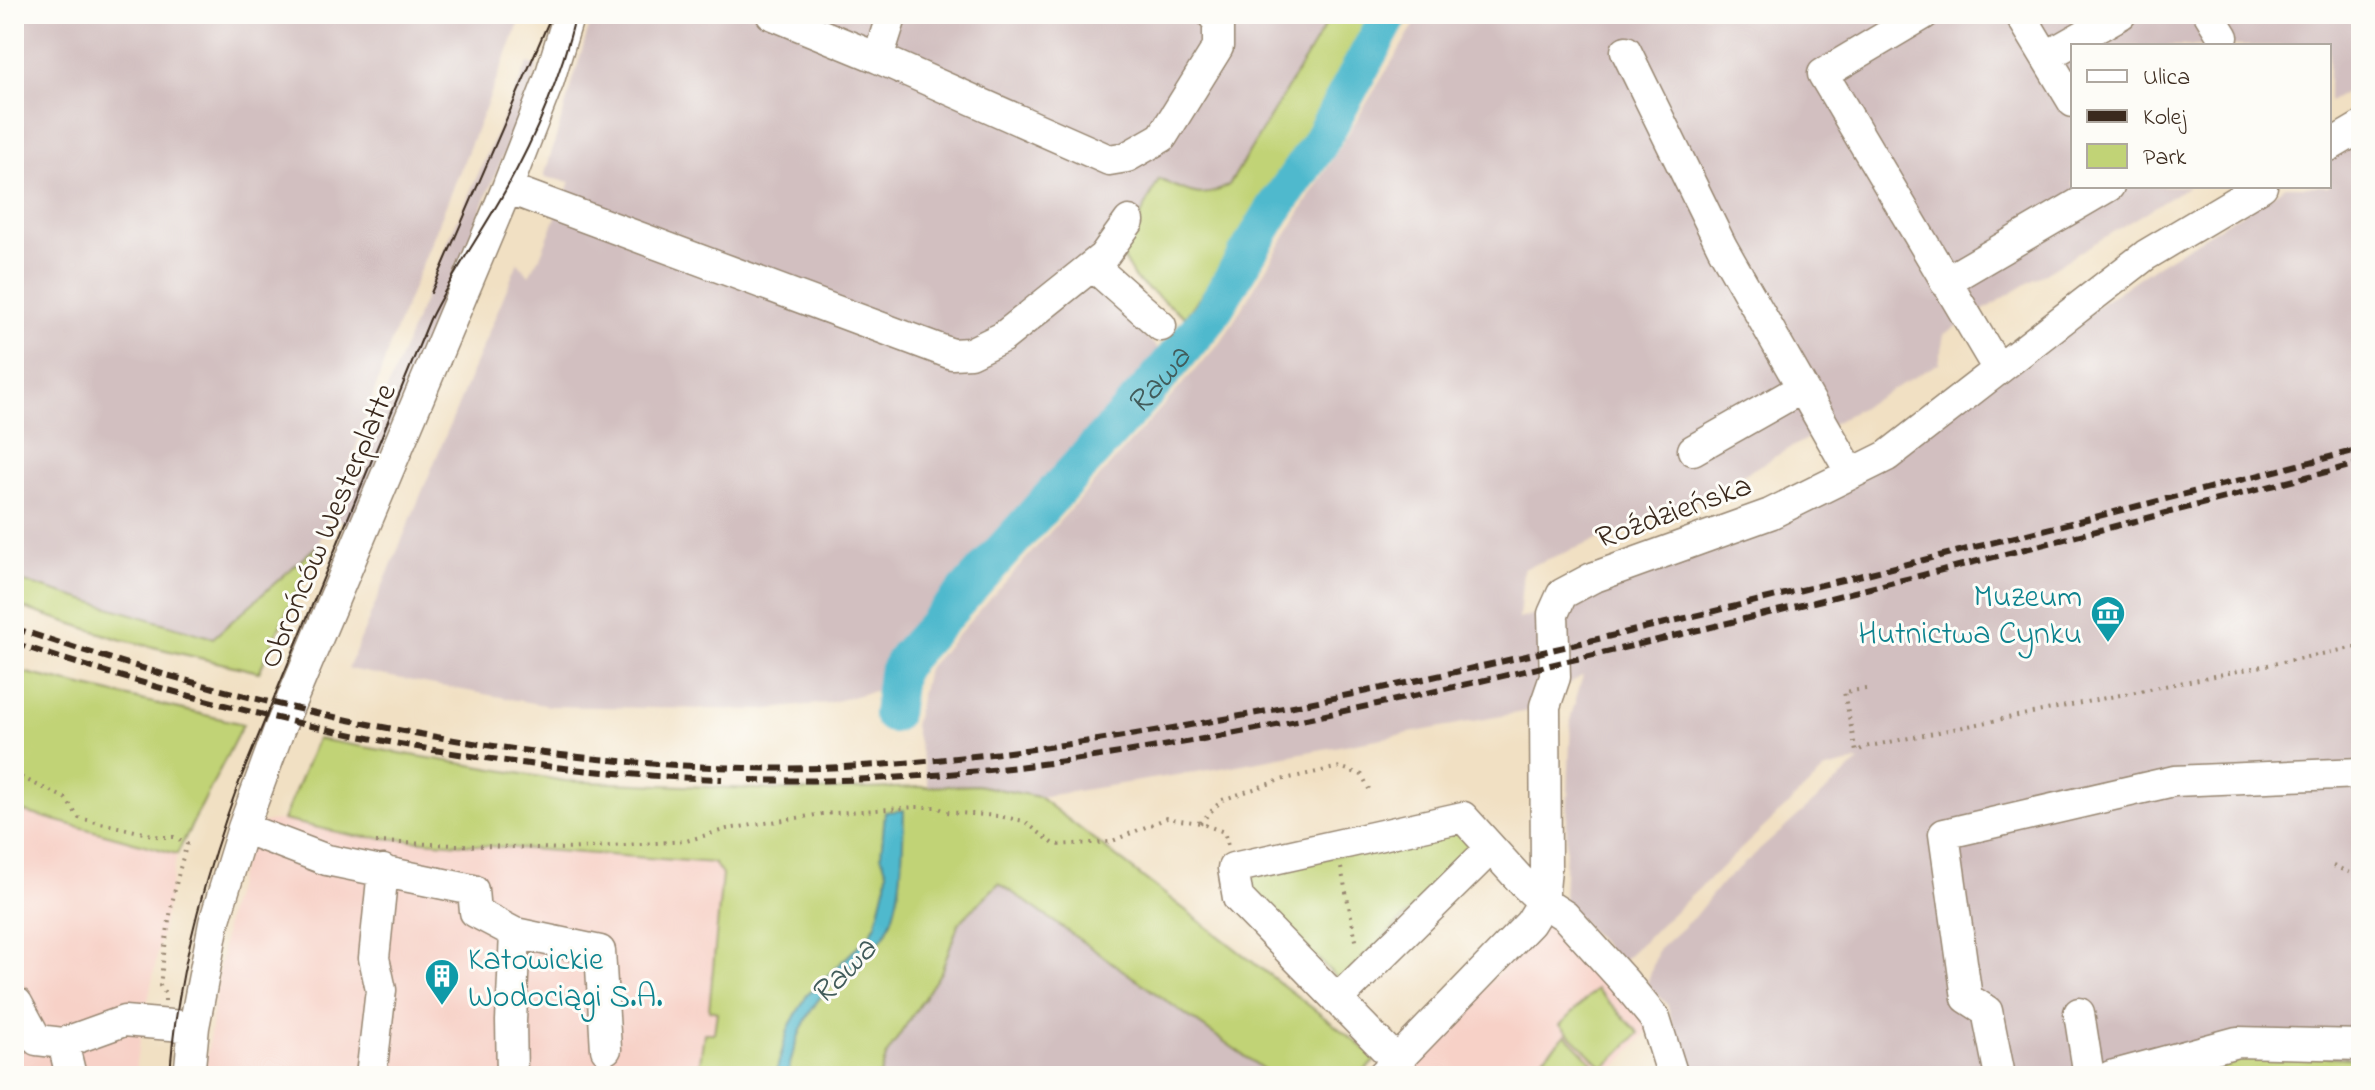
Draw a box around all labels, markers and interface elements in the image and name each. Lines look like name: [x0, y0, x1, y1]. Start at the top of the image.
legend: [2071, 44, 2331, 188]
text: Ulica: [2143, 61, 2190, 96]
text: Kolej: [2143, 101, 2187, 136]
text: Park: [2143, 141, 2187, 176]
water label: Rawa: [1116, 335, 1205, 428]
street label: Obrońców Westerplatte: [248, 376, 411, 676]
street label: Roździeńska: [1590, 463, 1759, 563]
place label: Muzeum Hutnictwa Cynku: [1858, 575, 2082, 659]
museum icon: Muzeum Hutnictwa Cynku: [2089, 594, 2127, 644]
water label: Rawa: [800, 927, 890, 1018]
place label: Katowickie Wodociągi S.A.: [468, 938, 663, 1022]
building icon: Katowickie Wodociągi S.A.: [423, 957, 461, 1007]

